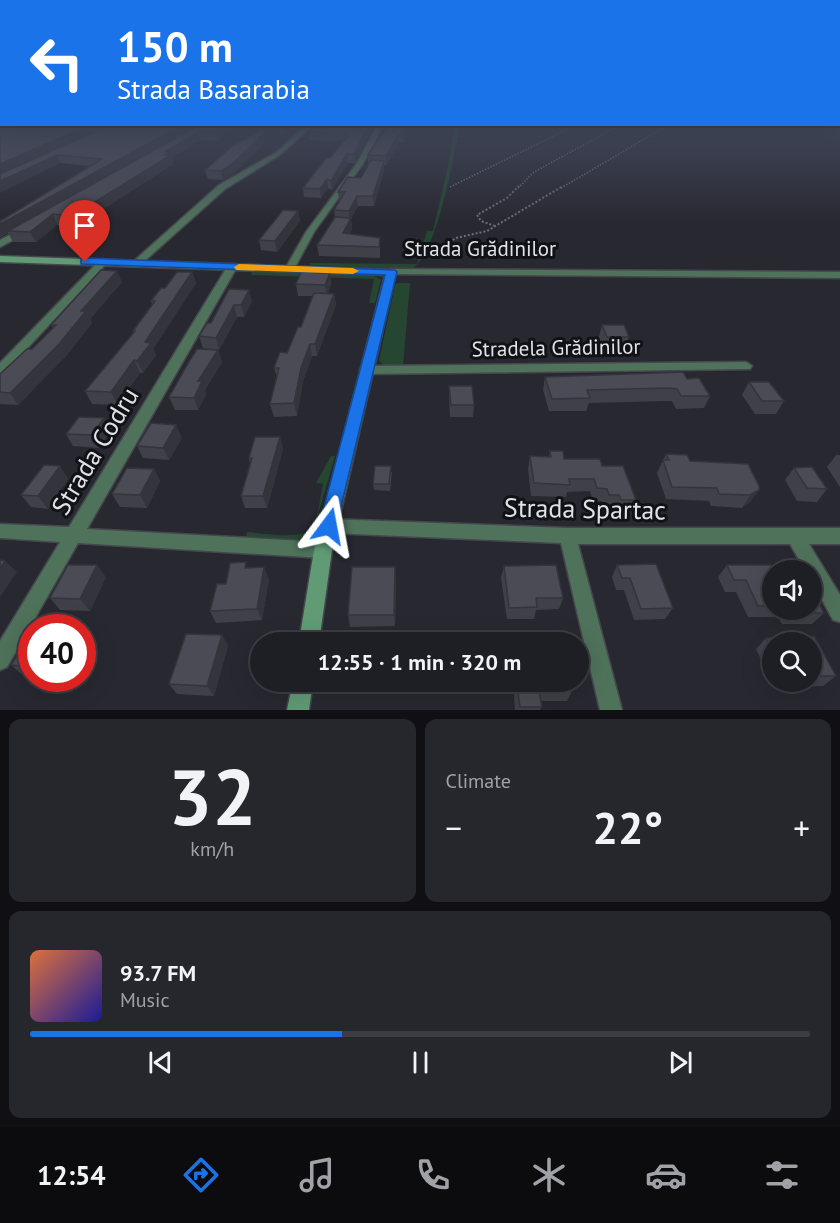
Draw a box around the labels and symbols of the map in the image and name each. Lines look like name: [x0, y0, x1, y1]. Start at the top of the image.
pin: [59, 200, 110, 262]
street label: Strada Grădinilor: [404, 235, 556, 262]
street label: Stradela Grădinilor: [471, 333, 641, 362]
street label: Strada Codru: [44, 381, 146, 520]
street label: Strada Spartac: [504, 491, 666, 526]
position arrow: [297, 494, 361, 558]
speed limit sign: 40: [18, 614, 96, 692]

